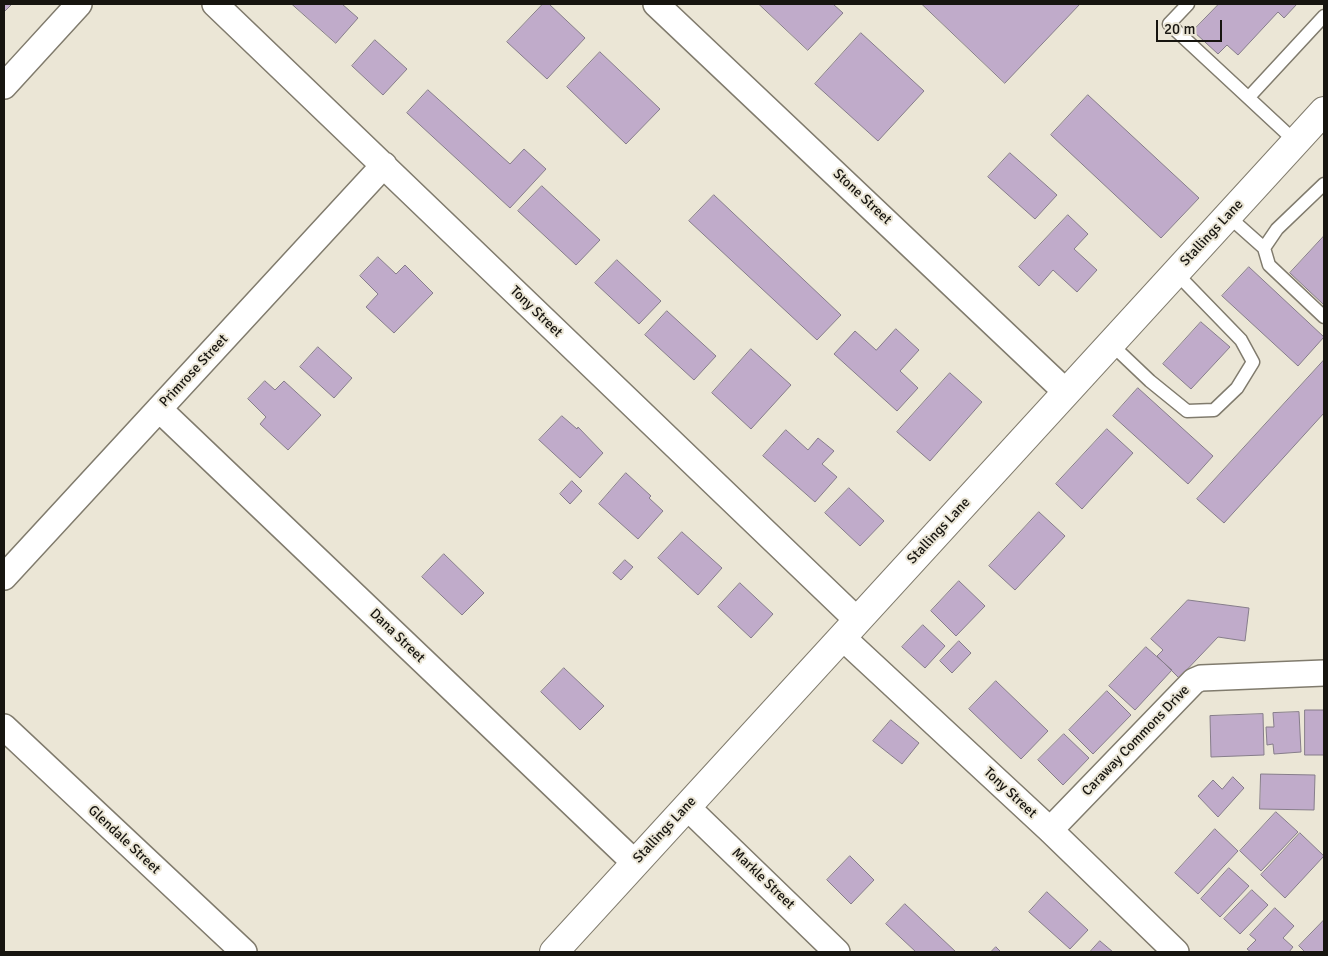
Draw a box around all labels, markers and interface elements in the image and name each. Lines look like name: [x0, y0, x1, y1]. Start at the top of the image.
scale bar: [1158, 10, 1224, 42]
text: 20 m: [1164, 20, 1195, 38]
street label: Stone Street: [829, 166, 895, 228]
street label: Stallings Lane: [1177, 196, 1247, 270]
street label: Tony Street: [506, 283, 566, 341]
street label: Primrose Street: [156, 331, 232, 411]
street label: Stallings Lane: [904, 494, 974, 568]
street label: Dana Street: [366, 606, 428, 666]
street label: Caraway Commons Drive: [1079, 682, 1193, 800]
street label: Tony Street: [980, 764, 1040, 822]
street label: Stallings Lane: [630, 793, 700, 867]
street label: Glendale Street: [84, 802, 164, 878]
street label: Markle Street: [728, 845, 798, 913]

